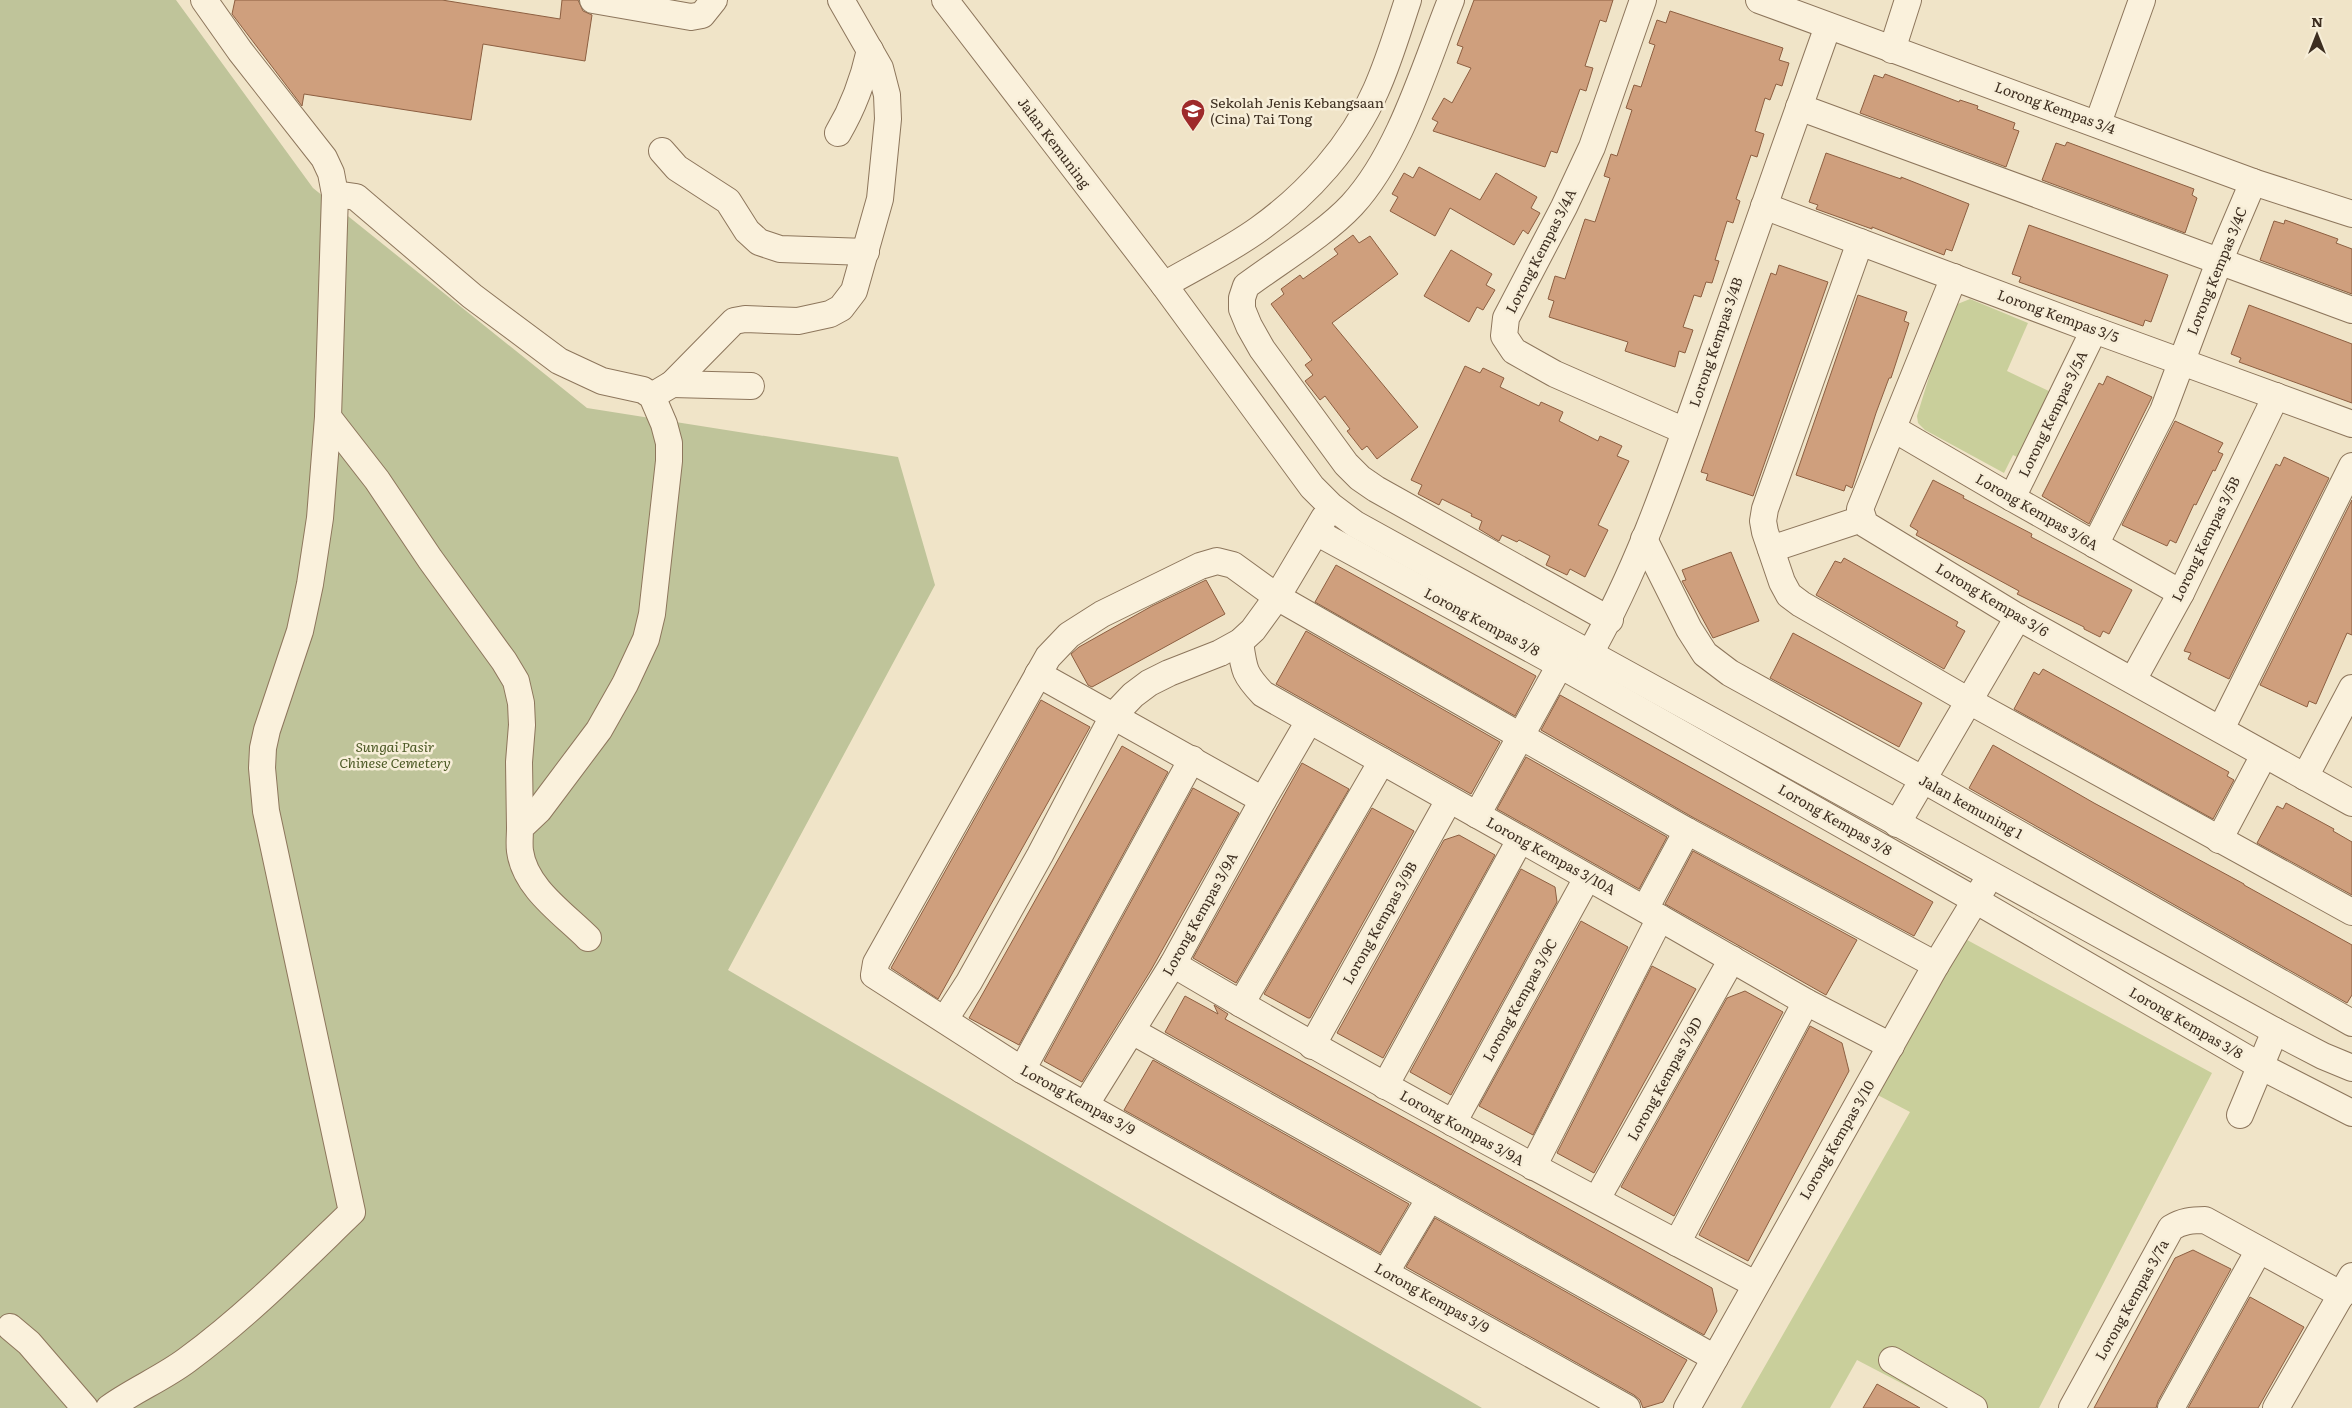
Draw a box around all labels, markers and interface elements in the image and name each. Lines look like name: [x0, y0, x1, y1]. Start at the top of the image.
north arrow: [2292, 10, 2342, 60]
text: N: [2311, 11, 2323, 31]
street label: Lorong Kempas 3/4: [1992, 76, 2119, 138]
place label: Sekolah Jenis Kebangsaan (Cina) Tai Tong: [1210, 92, 1384, 128]
street label: Jalan Kemuning: [1014, 93, 1096, 192]
school or university icon: Sekolah Jenis Kebangsaan (Cina) Tai Tong: [1180, 98, 1206, 132]
street label: Lorong Kempas 3/4A: [1500, 184, 1581, 316]
street label: Lorong Kempas 3/4C: [2181, 203, 2251, 338]
street label: Lorong Kempas 3/4B: [1683, 274, 1747, 409]
street label: Lorong Kempas 3/5: [1995, 284, 2122, 346]
street label: Lorong Kempas 3/5A: [2013, 346, 2092, 480]
street label: Lorong Kempas 3/6A: [1973, 468, 2103, 555]
street label: Lorong Kempas 3/5B: [2166, 473, 2244, 605]
street label: Lorong Kempas 3/6: [1932, 558, 2053, 641]
street label: Lorong Kempas 3/8: [1421, 582, 1544, 660]
park label: Sungai Pasir Chinese Cemetery: [339, 736, 451, 772]
street label: Jalan kemuning 1: [1916, 769, 2027, 843]
street label: Lorong Kempas 3/8: [1775, 778, 1896, 860]
street label: Lorong Kempas 3/10A: [1483, 811, 1620, 899]
street label: Lorong Kempas 3/9A: [1157, 848, 1242, 979]
street label: Lorong Kempas 3/9B: [1337, 858, 1421, 987]
street label: Lorong Kempas 3/9C: [1477, 934, 1561, 1065]
street label: Lorong Kempas 3/8: [2126, 981, 2247, 1063]
street label: Lorong Kempas 3/9D: [1622, 1013, 1707, 1144]
street label: Lorong Kempas 3/9: [1018, 1059, 1139, 1139]
street label: Lorong Kempas 3/10: [1794, 1076, 1878, 1203]
street label: Lorong Kompas 3/9A: [1397, 1085, 1529, 1170]
street label: Lorong Kempas 3/7a: [2090, 1235, 2173, 1364]
street label: Lorong Kempas 3/9: [1372, 1257, 1493, 1337]

